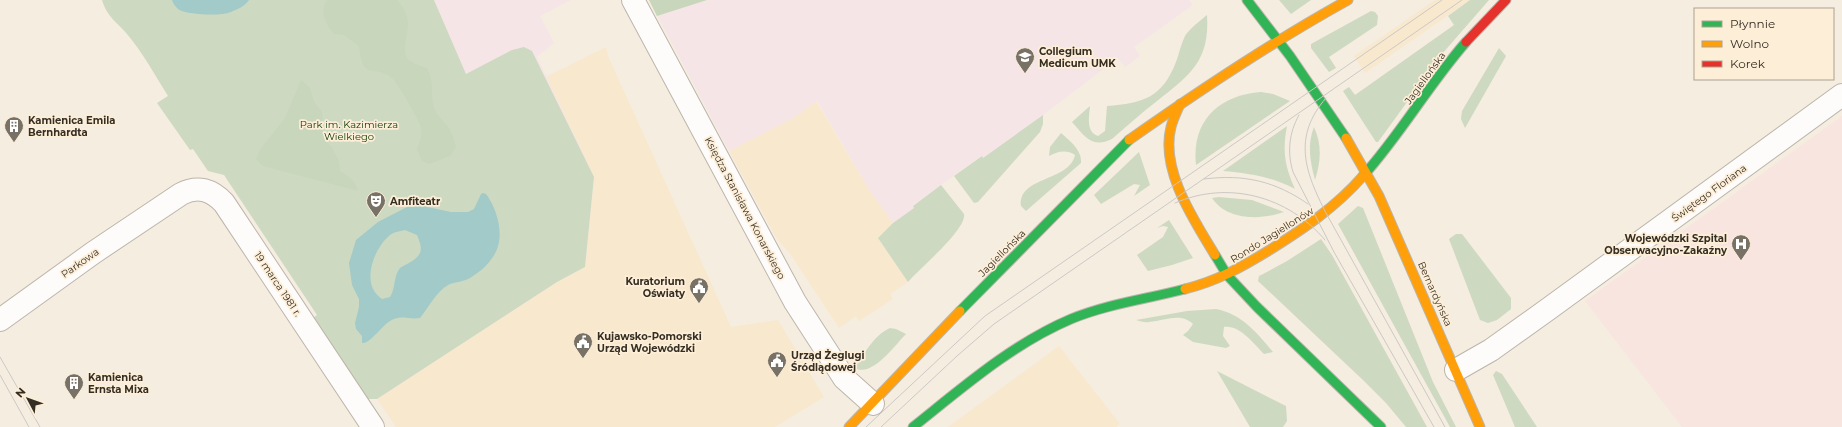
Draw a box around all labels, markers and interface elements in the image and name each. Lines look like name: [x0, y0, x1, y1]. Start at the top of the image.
legend: [1694, 8, 1834, 80]
text: Płynnie: [1730, 16, 1775, 31]
text: Wolno: [1730, 36, 1769, 51]
place label: Collegium Medicum UMK: [1039, 45, 1116, 70]
school or university icon: Collegium Medicum UMK: [1014, 46, 1036, 74]
street label: Jagiellońska: [1401, 49, 1448, 108]
text: Korek: [1730, 56, 1766, 71]
place label: Kamienica Emila Bernhardta: [28, 114, 115, 139]
building icon: Kamienica Emila Bernhardta: [3, 115, 25, 143]
park label: Park im. Kazimierza Wielkiego: [300, 118, 398, 143]
street label: Księdza Stanisława Konarskiego: [702, 135, 788, 281]
street label: Świętego Floriana: [1669, 161, 1749, 225]
theatre icon: Amfiteatr: [365, 190, 387, 218]
place label: Amfiteatr: [389, 195, 441, 208]
street label: Rondo Jagiellonów: [1228, 204, 1316, 266]
street label: Jagiellońska: [975, 227, 1028, 280]
place label: Wojewódzki Szpital Obserwacyjno-Zakaźny: [1604, 232, 1728, 257]
hospital icon: Wojewódzki Szpital Obserwacyjno-Zakaźny: [1730, 233, 1752, 261]
street label: Parkowa: [59, 245, 101, 281]
street label: 19 marca 1981 r.: [252, 249, 304, 319]
street label: Bernardyńska: [1415, 260, 1455, 328]
place label: Kuratorium Oświaty: [625, 275, 686, 300]
public building icon: Kuratorium Oświaty: [688, 276, 710, 304]
place label: Kujawsko-Pomorski Urząd Wojewódzki: [597, 330, 702, 355]
public building icon: Kujawsko-Pomorski Urząd Wojewódzki: [572, 331, 594, 359]
place label: Urząd Żeglugi Śródlądowej: [791, 349, 864, 374]
public building icon: Urząd Żeglugi Śródlądowej: [766, 350, 788, 378]
place label: Kamienica Ernsta Mixa: [88, 371, 149, 396]
building icon: Kamienica Ernsta Mixa: [63, 372, 85, 400]
north arrow: [8, 379, 48, 419]
text: N: [12, 384, 29, 400]

